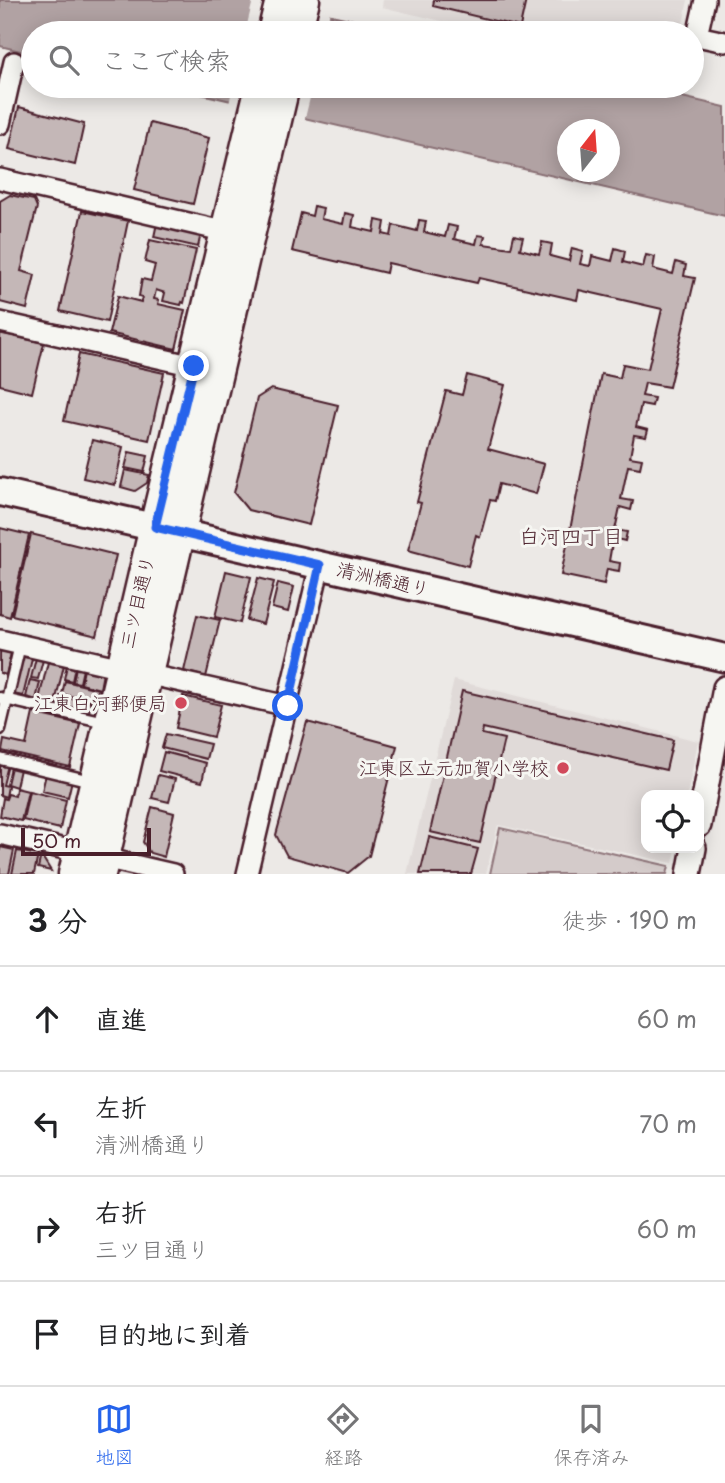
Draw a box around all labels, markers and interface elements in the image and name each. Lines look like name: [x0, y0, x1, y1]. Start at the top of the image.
search box: [21, 21, 704, 98]
text: ここで検索: [101, 40, 231, 79]
icon: search: [45, 41, 83, 79]
north arrow: [557, 119, 620, 182]
route end: [178, 350, 209, 381]
district label: 白河四丁目: [519, 519, 624, 551]
street label: 三ツ目通り: [112, 552, 160, 651]
street label: 清洲橋通り: [334, 554, 433, 602]
place label: 江東白河郵便局: [34, 688, 167, 716]
route start: [272, 690, 303, 721]
marker: 江東白河郵便局: [173, 695, 189, 711]
place label: 江東区立元加賀小学校: [359, 753, 549, 781]
marker: 江東区立元加賀小学校: [555, 760, 571, 776]
map controls: [641, 790, 704, 853]
button: locate: [641, 790, 704, 853]
scale bar: [21, 825, 150, 857]
text: 50 m: [32, 826, 81, 854]
text: 3 分: [28, 897, 87, 942]
text: 徒歩 · 190 m: [562, 902, 697, 937]
text: 直進: [95, 999, 147, 1038]
icon: ahead: [28, 1000, 66, 1038]
text: 60 m: [637, 1001, 697, 1036]
text: 左折: [95, 1087, 147, 1126]
icon: left: [28, 1105, 66, 1143]
text: 70 m: [639, 1106, 697, 1141]
text: 清洲橋通り: [95, 1126, 210, 1161]
text: 右折: [95, 1192, 147, 1231]
icon: right: [28, 1210, 66, 1248]
text: 60 m: [637, 1211, 697, 1246]
text: 三ツ目通り: [95, 1231, 210, 1266]
text: 目的地に到着: [95, 1314, 251, 1353]
icon: arrive: [28, 1315, 66, 1353]
tab: 地図: [95, 1400, 134, 1470]
tab: 経路: [324, 1400, 363, 1470]
tab: 保存済み: [553, 1400, 630, 1470]

